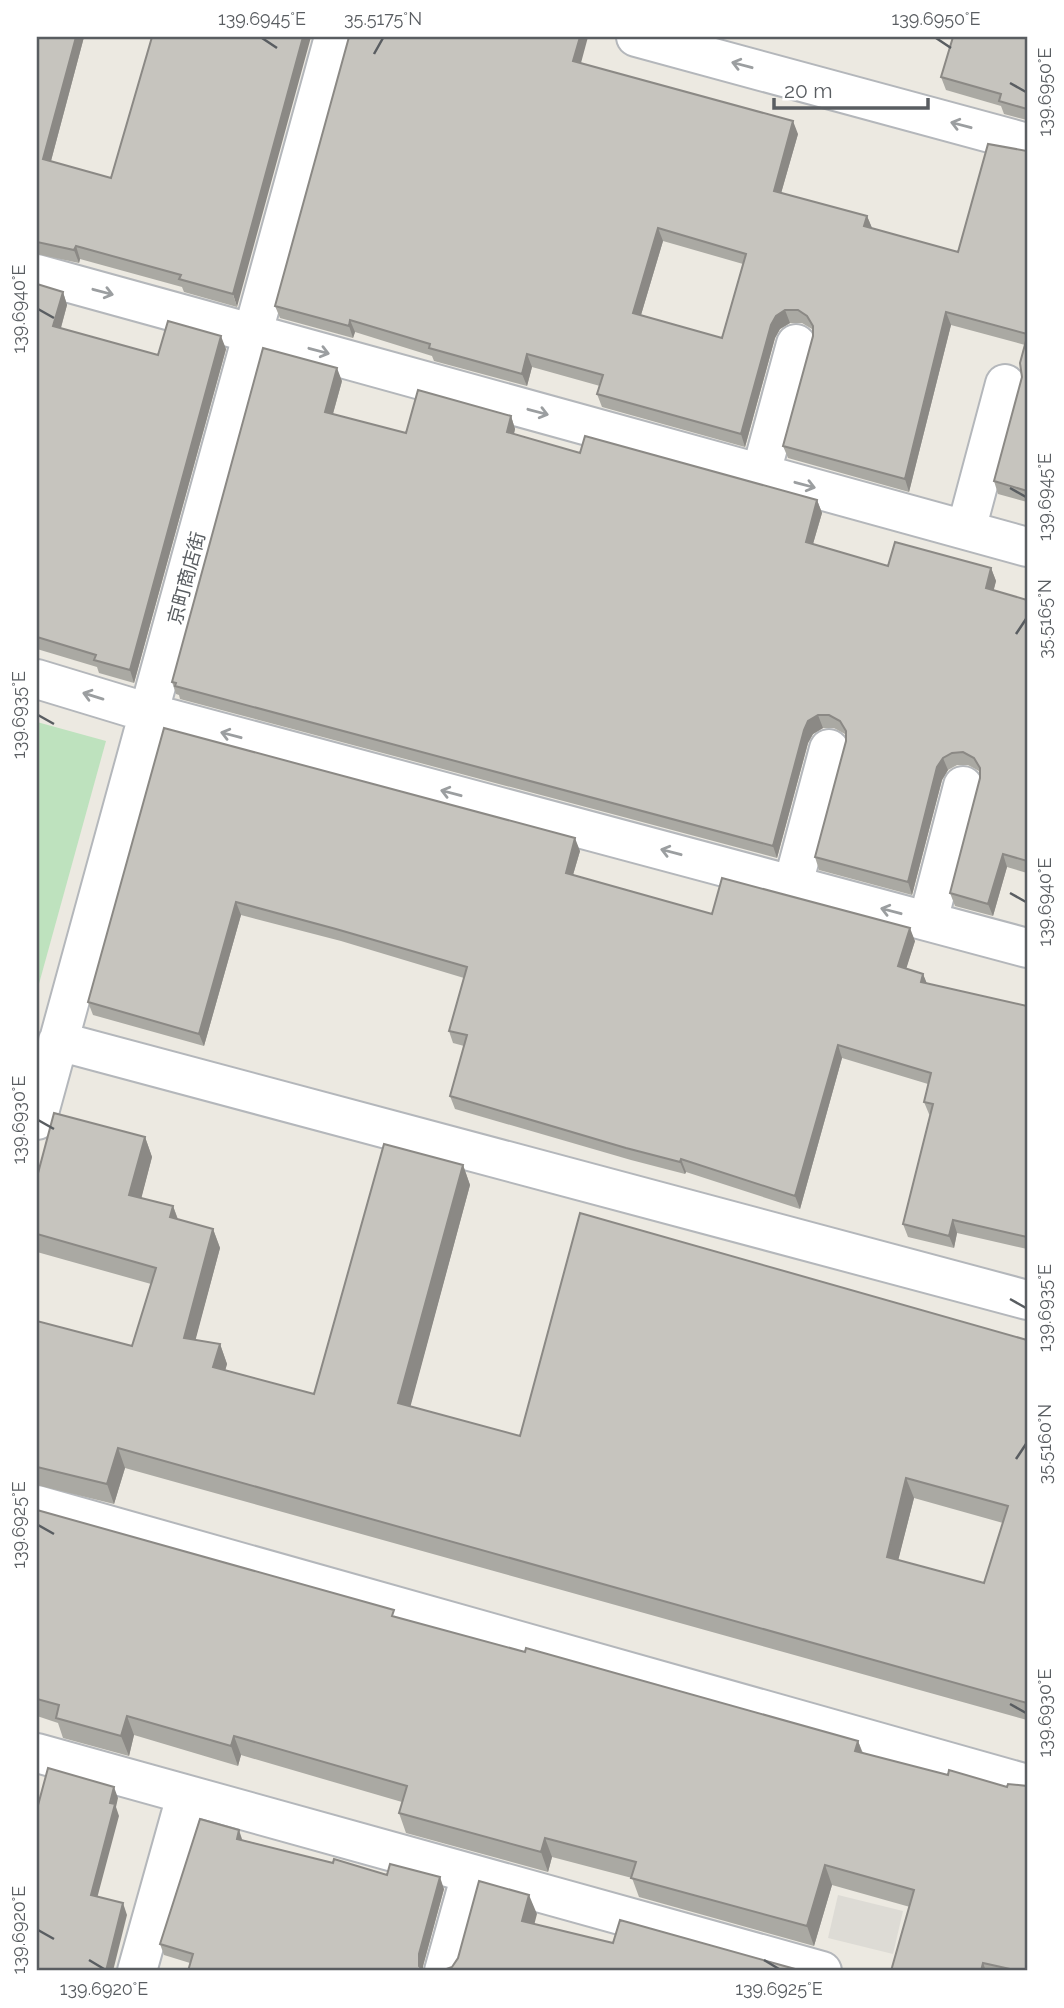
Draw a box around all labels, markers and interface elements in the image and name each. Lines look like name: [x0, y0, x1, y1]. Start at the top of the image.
text: 139.6945°E: [218, 8, 306, 29]
text: 35.5175°N: [344, 8, 422, 29]
text: 139.6950°E: [892, 8, 980, 29]
text: 139.6950°E: [1034, 48, 1055, 136]
one-way arrow: [731, 58, 754, 71]
scale bar: [774, 66, 928, 110]
text: 20 m: [784, 78, 832, 103]
one-way arrow: [951, 117, 973, 130]
text: 139.6940°E: [8, 265, 29, 353]
one-way arrow: [91, 286, 113, 299]
one-way arrow: [307, 345, 330, 358]
one-way arrow: [527, 406, 549, 419]
text: 139.6945°E: [1034, 453, 1055, 541]
one-way arrow: [793, 479, 815, 492]
street label: 京町商店街: [163, 529, 209, 627]
text: 35.5165°N: [1034, 579, 1055, 659]
text: 139.6935°E: [8, 671, 29, 759]
one-way arrow: [82, 688, 104, 701]
one-way arrow: [220, 727, 242, 740]
one-way arrow: [440, 786, 463, 799]
one-way arrow: [660, 845, 683, 858]
text: 139.6940°E: [1034, 858, 1055, 946]
one-way arrow: [880, 904, 902, 917]
text: 139.6930°E: [8, 1076, 29, 1164]
text: 139.6935°E: [1034, 1264, 1055, 1352]
text: 35.5160°N: [1034, 1404, 1055, 1484]
text: 139.6925°E: [8, 1481, 29, 1569]
text: 139.6930°E: [1034, 1669, 1055, 1757]
text: 139.6920°E: [8, 1886, 29, 1974]
text: 139.6920°E: [60, 1978, 148, 1999]
text: 139.6925°E: [735, 1978, 823, 1999]

